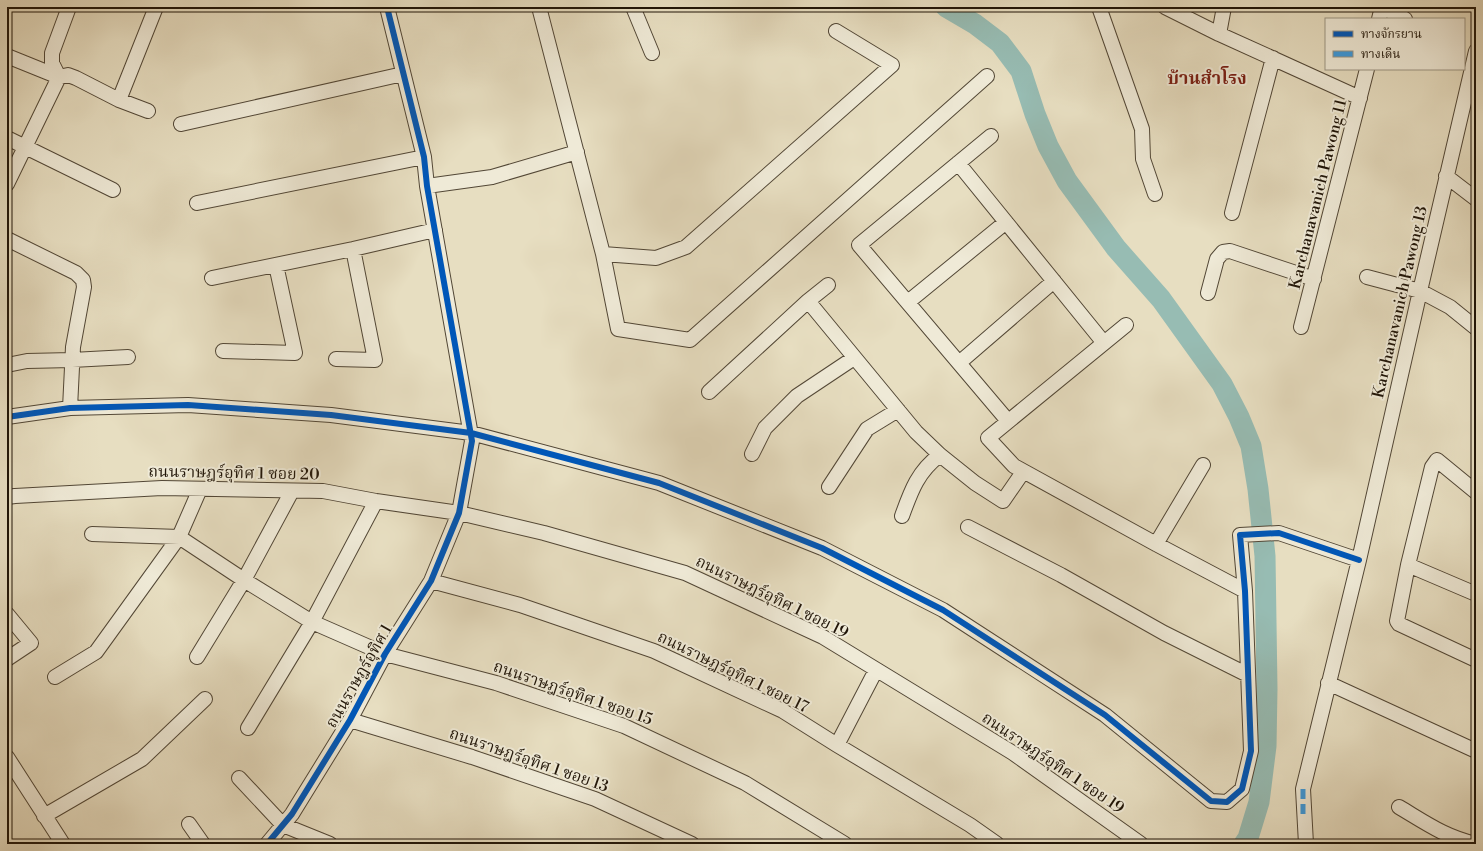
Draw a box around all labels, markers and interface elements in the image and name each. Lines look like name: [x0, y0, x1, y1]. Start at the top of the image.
legend: [1325, 18, 1465, 70]
text: ทางจักรยาน: [1361, 27, 1422, 42]
text: ทางเดิน: [1361, 47, 1400, 62]
district label: บ้านสำโรง: [1167, 66, 1247, 90]
street label: Karchanavanich Pawong 11: [1285, 97, 1351, 291]
street label: Karchanavanich Pawong 13: [1368, 204, 1432, 400]
street label: ถนนราษฎร์อุทิศ 1 ซอย 20: [148, 462, 320, 485]
street label: ถนนราษฎร์อุทิศ 1 ซอย 19: [692, 551, 852, 644]
street label: ถนนราษฎร์อุทิศ 1: [321, 621, 398, 732]
street label: ถนนราษฎร์อุทิศ 1 ซอย 17: [654, 627, 812, 718]
street label: ถนนราษฎร์อุทิศ 1 ซอย 15: [490, 656, 655, 731]
street label: ถนนราษฎร์อุทิศ 1 ซอย 19: [977, 708, 1128, 819]
street label: ถนนราษฎร์อุทิศ 1 ซอย 13: [446, 723, 611, 798]

